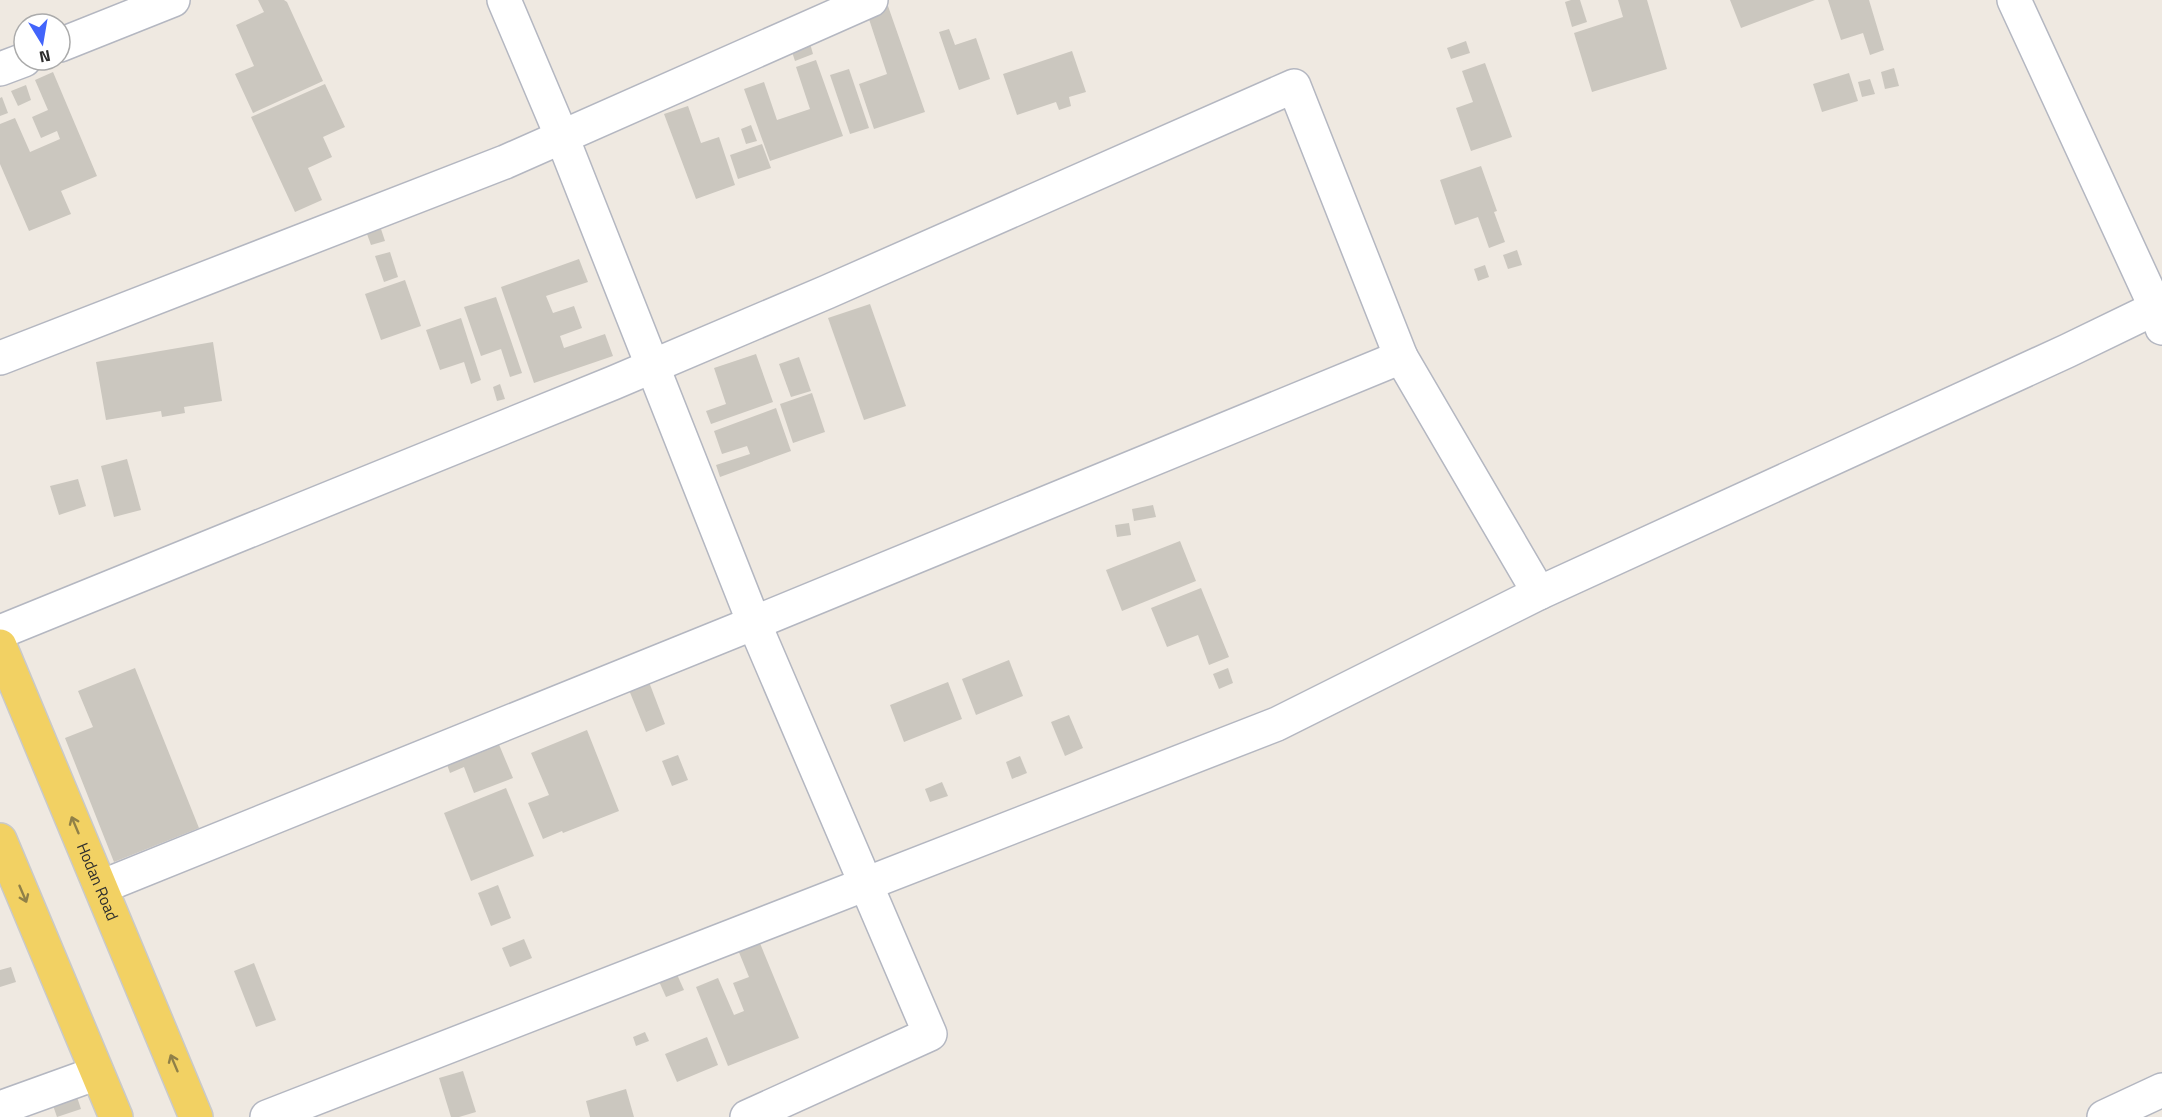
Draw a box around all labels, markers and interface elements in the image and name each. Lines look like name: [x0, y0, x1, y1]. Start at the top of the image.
north arrow: [12, 12, 72, 72]
text: N: [37, 44, 53, 70]
one-way arrow: [69, 816, 80, 835]
street label: Hodan Road: [71, 839, 125, 924]
one-way arrow: [18, 884, 29, 902]
one-way arrow: [168, 1054, 179, 1073]

